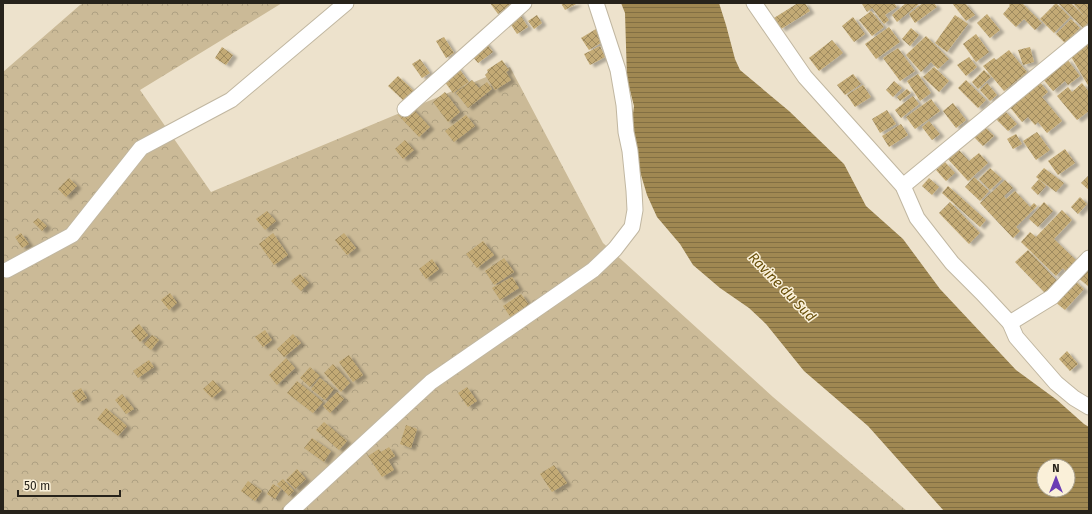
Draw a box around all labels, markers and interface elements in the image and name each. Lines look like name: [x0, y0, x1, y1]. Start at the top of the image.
water label: Ravine du Sud: [745, 249, 819, 325]
north arrow: [1036, 458, 1076, 498]
text: N: [1052, 462, 1060, 475]
scale bar: [18, 472, 120, 498]
text: 50 m: [24, 479, 50, 493]

